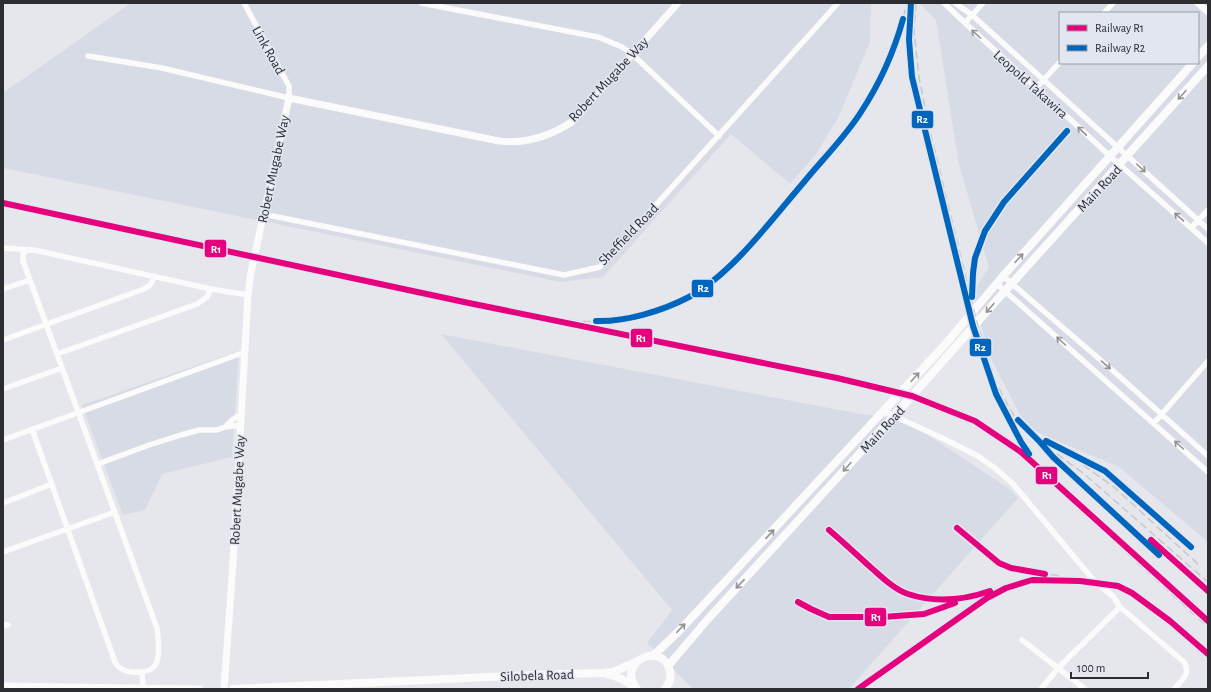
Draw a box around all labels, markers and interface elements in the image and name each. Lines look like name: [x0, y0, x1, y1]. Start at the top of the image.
legend: [1059, 12, 1199, 64]
text: Railway R1: [1095, 22, 1144, 35]
street label: Link Road: [249, 24, 287, 77]
one-way arrow: [971, 29, 981, 38]
street label: Robert Mugabe Way: [566, 35, 651, 125]
text: Railway R2: [1095, 42, 1146, 55]
street label: Leopold Takawira: [991, 48, 1070, 122]
one-way arrow: [1177, 90, 1187, 100]
line badge: R2: [911, 110, 934, 129]
street label: Robert Mugabe Way: [256, 114, 292, 224]
text: R2: [916, 114, 928, 125]
one-way arrow: [1077, 126, 1087, 135]
street label: Main Road: [1075, 163, 1125, 215]
one-way arrow: [1136, 164, 1147, 173]
street label: Sheffield Road: [596, 201, 661, 268]
one-way arrow: [1174, 213, 1184, 222]
line badge: R1: [204, 239, 227, 258]
text: R1: [211, 244, 221, 255]
one-way arrow: [1014, 253, 1023, 263]
line badge: R2: [691, 279, 714, 298]
text: R2: [697, 283, 709, 294]
one-way arrow: [985, 303, 994, 313]
line badge: R1: [630, 328, 653, 348]
text: R1: [636, 333, 646, 344]
one-way arrow: [1056, 336, 1066, 345]
line badge: R2: [969, 338, 992, 357]
text: R2: [974, 342, 986, 353]
one-way arrow: [1101, 360, 1111, 369]
one-way arrow: [911, 371, 920, 382]
street label: Main Road: [858, 404, 908, 456]
street label: Robert Mugabe Way: [228, 435, 248, 545]
one-way arrow: [1174, 441, 1184, 450]
one-way arrow: [842, 462, 851, 472]
line badge: R1: [1035, 466, 1058, 485]
text: R1: [1042, 470, 1052, 481]
one-way arrow: [765, 529, 775, 539]
one-way arrow: [736, 579, 745, 589]
line badge: R1: [864, 607, 887, 627]
text: R1: [871, 612, 881, 623]
one-way arrow: [676, 623, 686, 633]
scale bar: [1071, 654, 1148, 680]
text: 100 m: [1077, 662, 1105, 674]
street label: Silobela Road: [500, 668, 574, 684]

